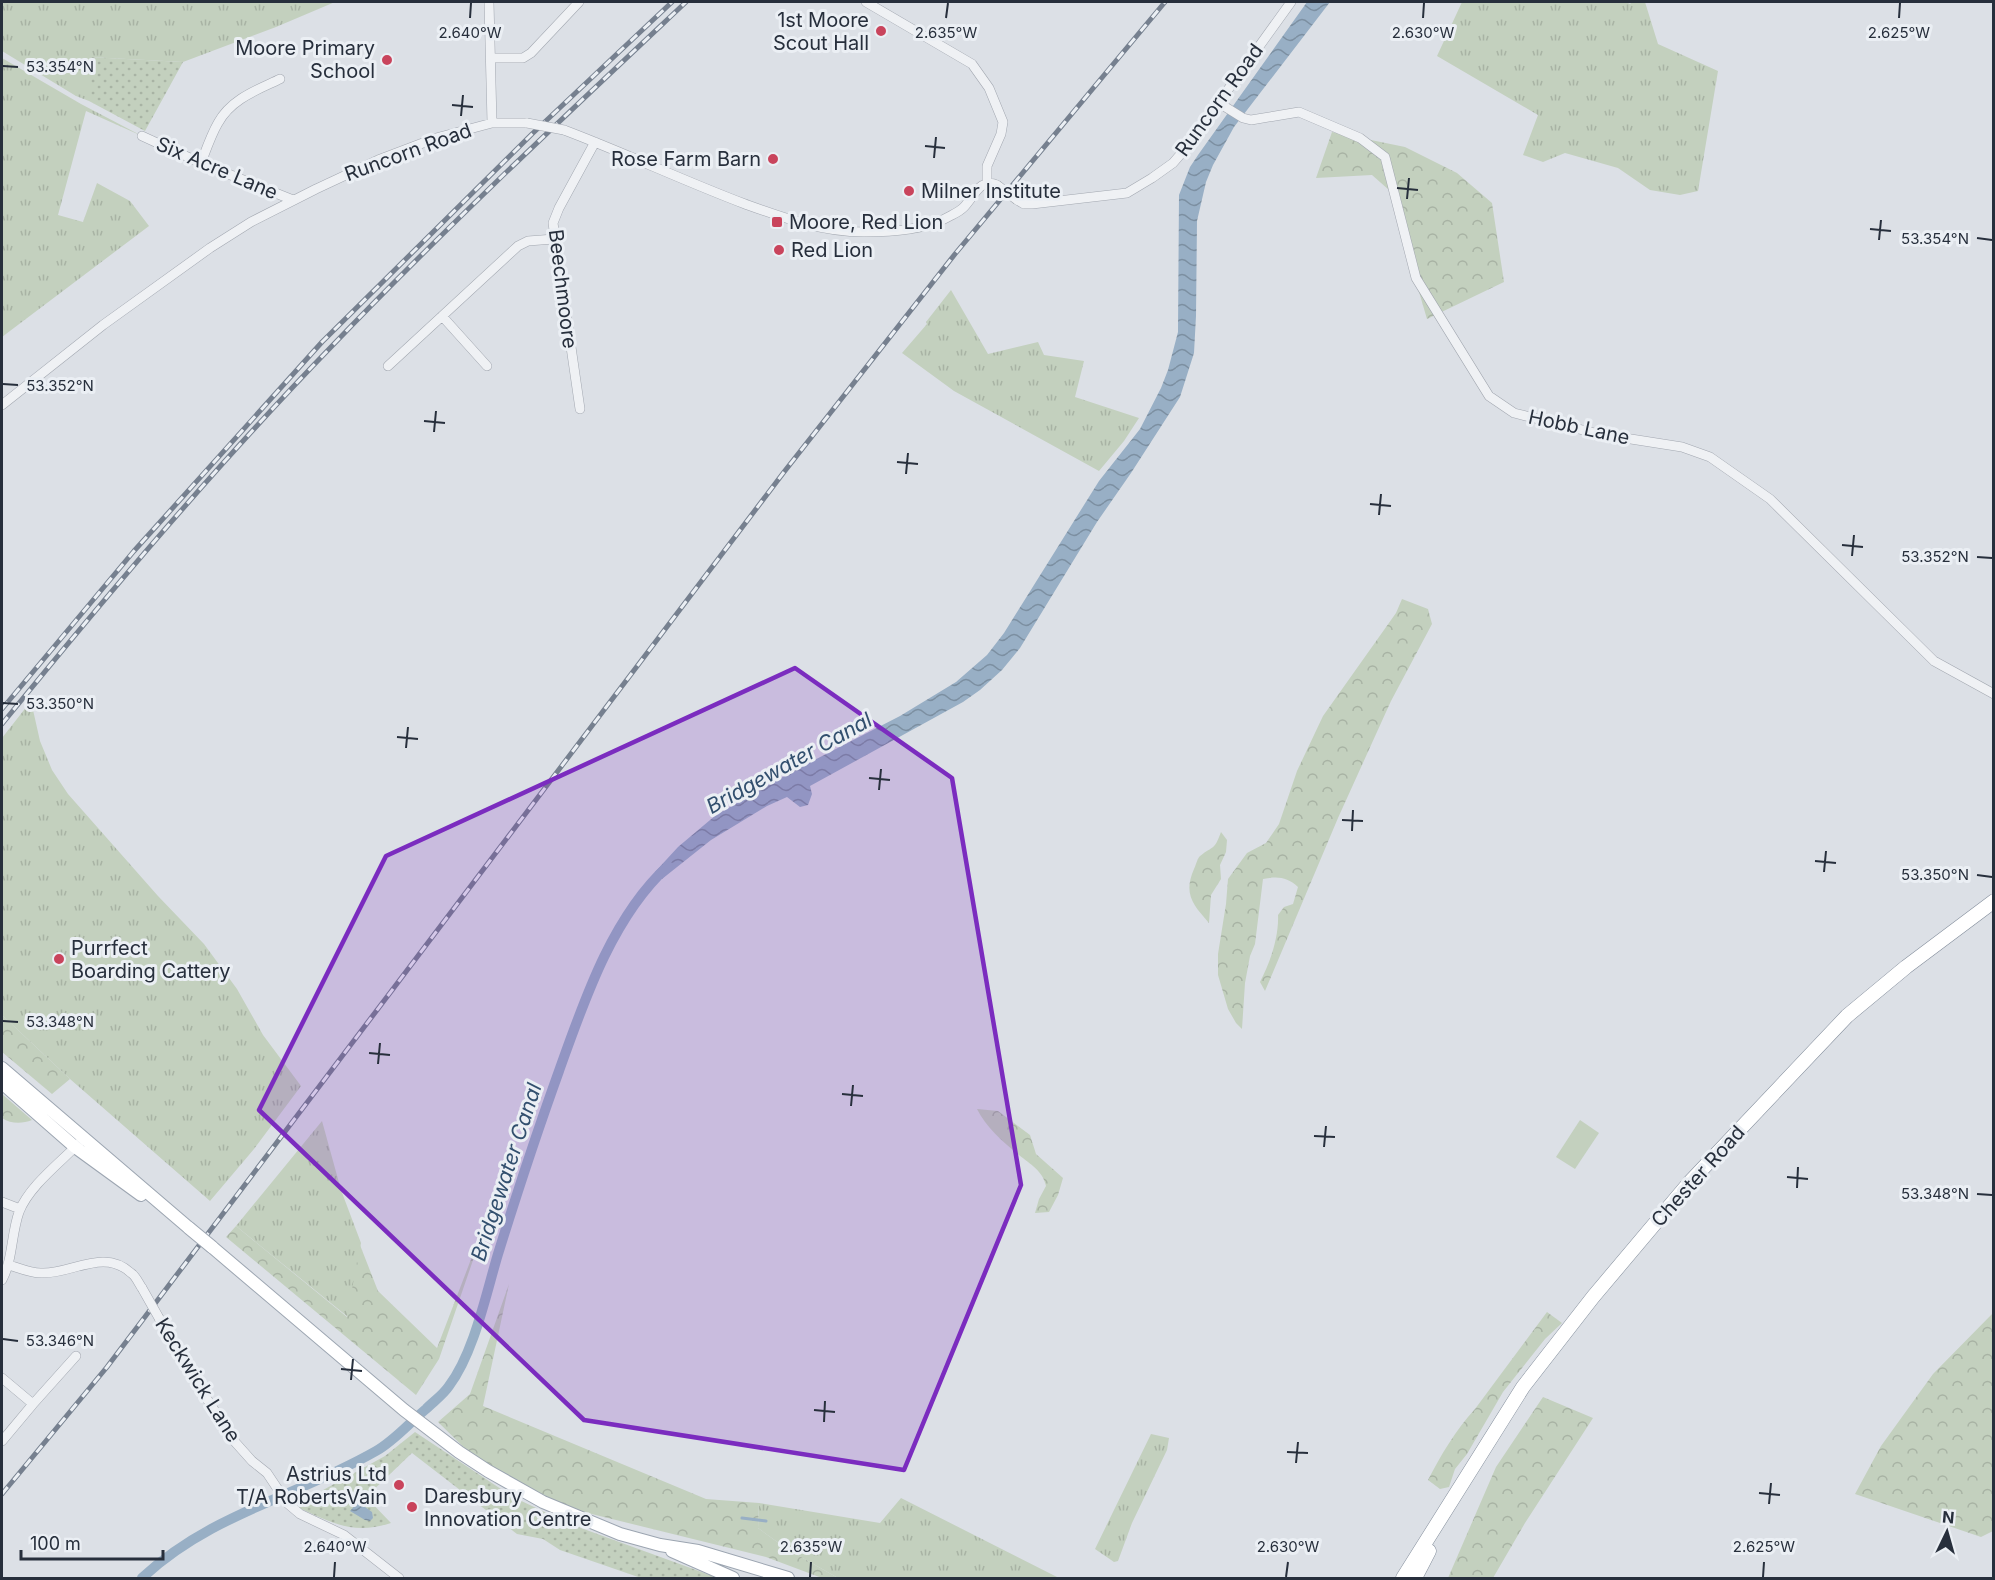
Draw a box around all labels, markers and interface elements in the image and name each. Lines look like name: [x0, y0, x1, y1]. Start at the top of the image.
place label: 1st Moore Scout Hall: [773, 8, 869, 55]
text: 2.640°W: [438, 23, 502, 42]
text: 2.635°W: [915, 23, 977, 42]
text: 2.630°W: [1392, 23, 1455, 42]
text: 2.625°W: [1868, 23, 1930, 42]
marker: 1st Moore Scout Hall: [874, 24, 888, 38]
place label: Moore Primary School: [235, 36, 375, 83]
street label: Runcorn Road: [1170, 39, 1268, 161]
marker: Moore Primary School: [380, 53, 394, 67]
text: 53.354°N: [26, 57, 94, 76]
street label: Runcorn Road: [341, 118, 475, 186]
street label: Six Acre Lane: [152, 132, 282, 204]
place label: Rose Farm Barn: [611, 147, 761, 171]
marker: Rose Farm Barn: [766, 152, 780, 166]
place label: Milner Institute: [921, 179, 1061, 203]
marker: Milner Institute: [902, 184, 916, 198]
place label: Moore, Red Lion: [789, 210, 943, 234]
marker: Moore, Red Lion: [770, 215, 784, 229]
street label: Beechmoore: [544, 228, 582, 350]
text: 53.354°N: [1901, 229, 1969, 248]
place label: Red Lion: [791, 238, 873, 262]
marker: Red Lion: [772, 243, 786, 257]
text: 53.352°N: [26, 376, 94, 395]
street label: Hobb Lane: [1526, 405, 1632, 449]
text: 53.352°N: [1901, 547, 1969, 566]
text: 53.350°N: [26, 694, 94, 713]
water label: Bridgewater Canal: [702, 707, 877, 819]
text: 53.350°N: [1901, 865, 1969, 884]
place label: Purrfect Boarding Cattery: [71, 936, 230, 983]
marker: Purrfect Boarding Cattery: [52, 952, 66, 966]
text: 53.348°N: [26, 1012, 94, 1031]
water label: Bridgewater Canal: [465, 1079, 547, 1264]
street label: Chester Road: [1646, 1120, 1750, 1232]
text: 53.348°N: [1901, 1184, 1969, 1203]
street label: Keckwick Lane: [150, 1313, 246, 1447]
text: 53.346°N: [26, 1331, 94, 1350]
place label: Astrius Ltd T/A RobertsVain: [236, 1462, 387, 1509]
marker: Astrius Ltd T/A RobertsVain: [392, 1478, 406, 1492]
place label: Daresbury Innovation Centre: [424, 1484, 591, 1531]
marker: Daresbury Innovation Centre: [405, 1500, 419, 1514]
north arrow: [1917, 1502, 1977, 1562]
text: N: [1941, 1507, 1955, 1528]
scale bar: [21, 1523, 164, 1561]
text: 100 m: [30, 1533, 81, 1554]
text: 2.640°W: [303, 1537, 367, 1556]
text: 2.635°W: [780, 1537, 842, 1556]
text: 2.630°W: [1257, 1537, 1320, 1556]
text: 2.625°W: [1733, 1537, 1795, 1556]

